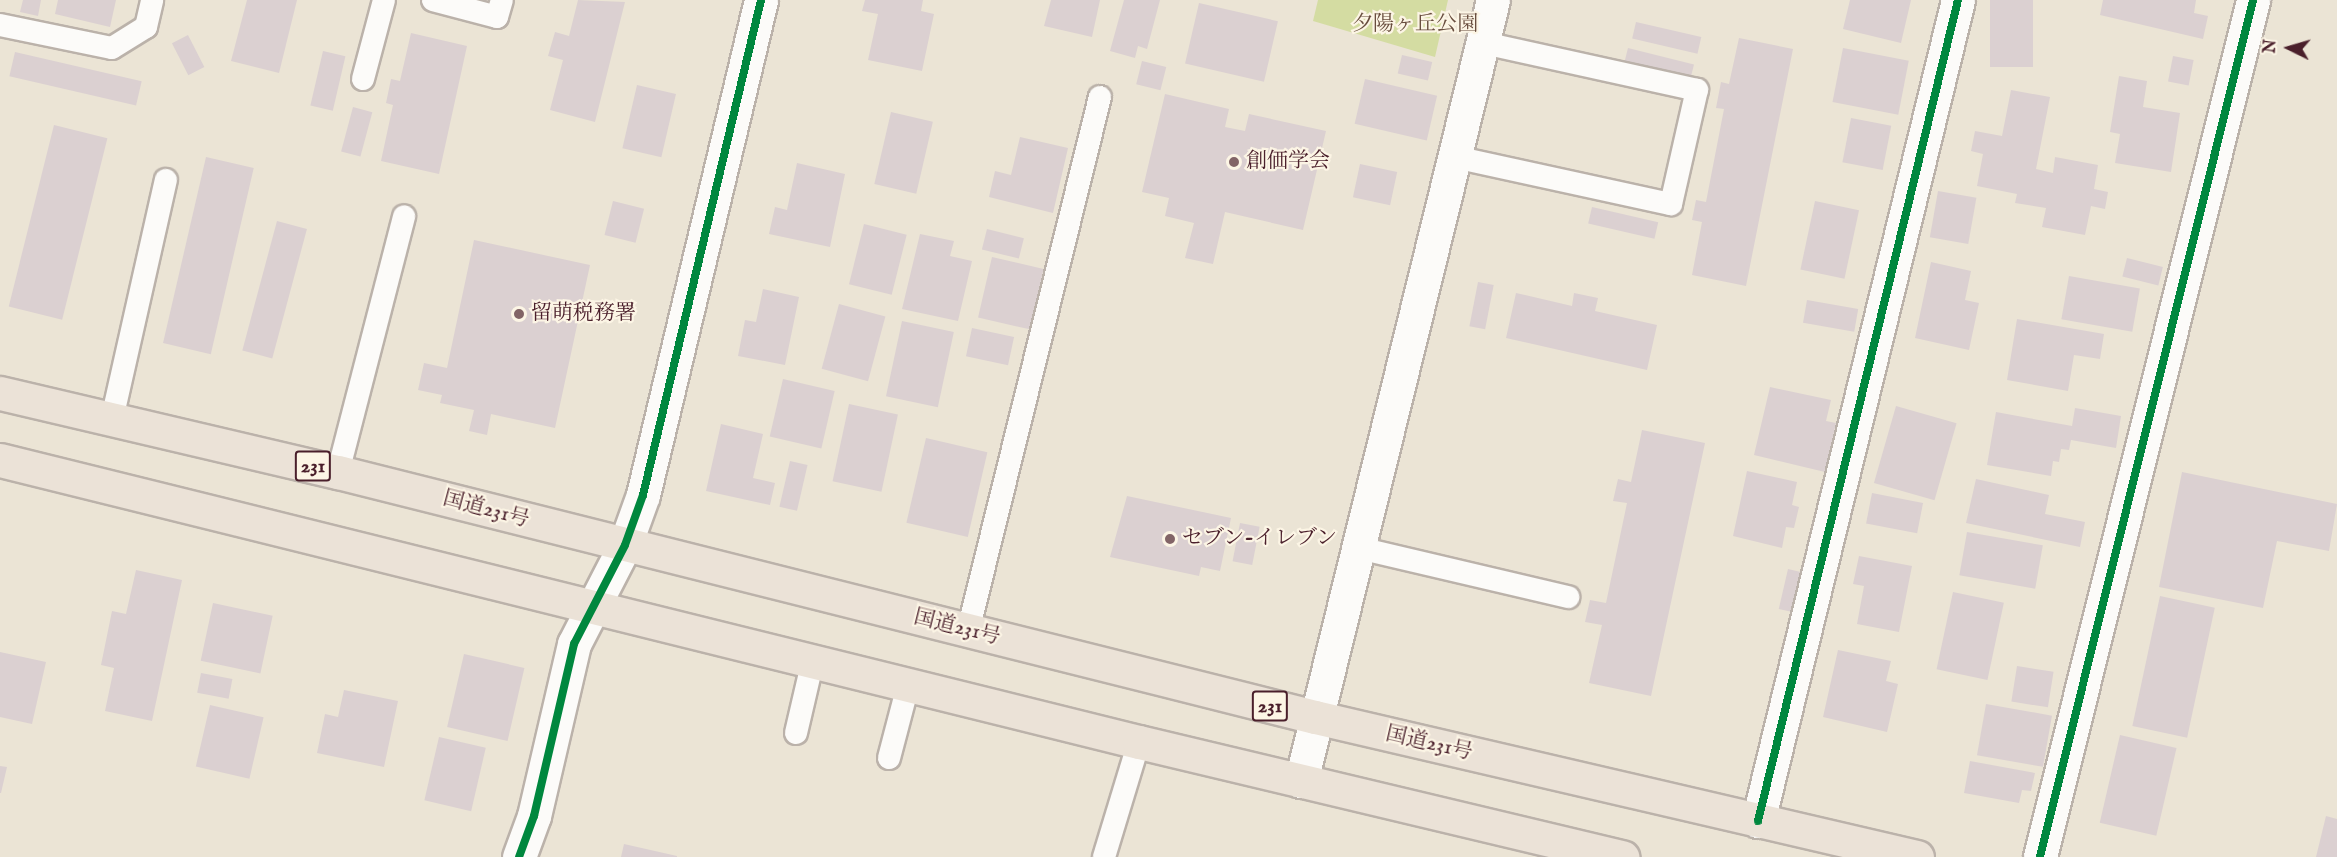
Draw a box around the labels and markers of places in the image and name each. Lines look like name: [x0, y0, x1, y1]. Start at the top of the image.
place label: 創価学会: [1246, 149, 1330, 175]
marker: 創価学会: [1227, 155, 1241, 169]
place label: 留萌税務署: [531, 301, 636, 327]
marker: 留萌税務署: [512, 307, 526, 321]
place label: セブン-イレブン: [1182, 526, 1339, 552]
marker: セブン-イレブン: [1163, 532, 1177, 546]

